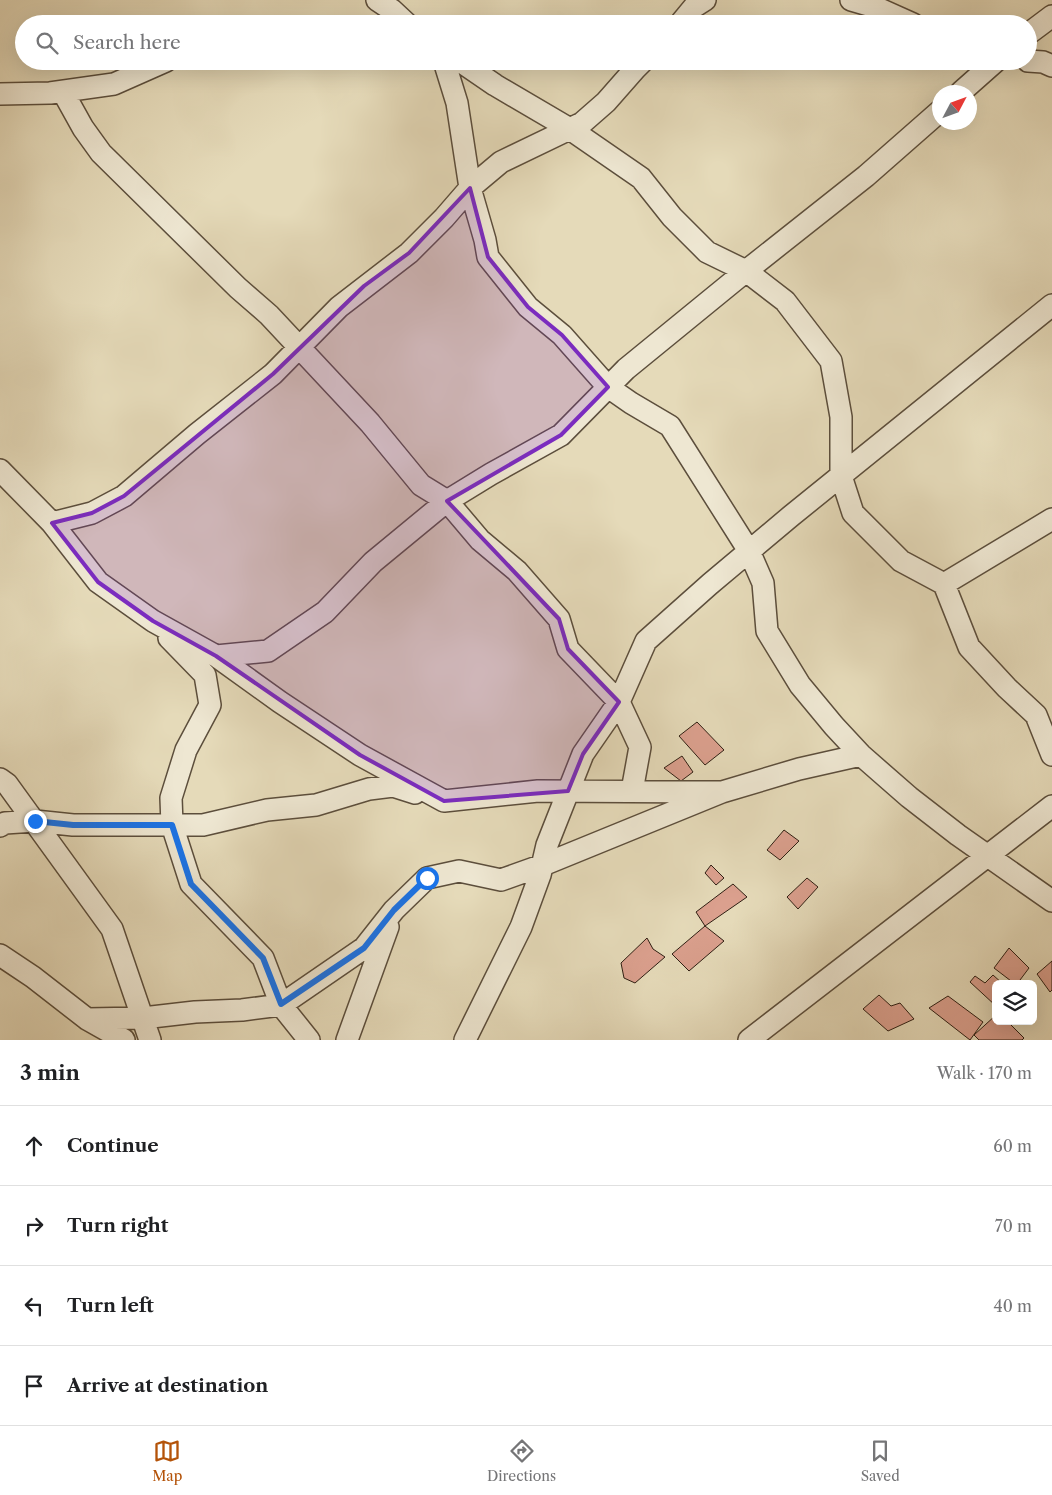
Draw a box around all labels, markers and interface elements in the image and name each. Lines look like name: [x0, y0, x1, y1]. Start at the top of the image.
search box: [15, 15, 1037, 70]
icon: search: [33, 29, 61, 57]
text: Search here: [73, 31, 181, 54]
north arrow: [932, 85, 977, 130]
route end: [24, 810, 47, 833]
route start: [416, 867, 439, 890]
map controls: [992, 980, 1037, 1025]
button: layers: [992, 980, 1037, 1025]
text: 3 min: [20, 1060, 80, 1085]
text: Walk · 170 m: [937, 1063, 1032, 1083]
icon: ahead: [20, 1132, 48, 1160]
text: Continue: [67, 1134, 159, 1157]
text: 60 m: [993, 1136, 1032, 1156]
icon: right: [20, 1212, 48, 1240]
text: Turn right: [67, 1214, 168, 1237]
text: 70 m: [995, 1216, 1032, 1236]
icon: left: [20, 1292, 48, 1320]
text: Turn left: [67, 1294, 154, 1317]
text: 40 m: [993, 1296, 1032, 1316]
icon: arrive: [20, 1372, 48, 1400]
text: Arrive at destination: [67, 1374, 268, 1397]
tab: Map: [152, 1437, 182, 1485]
tab: Directions: [487, 1437, 556, 1485]
tab: Saved: [861, 1437, 900, 1485]

